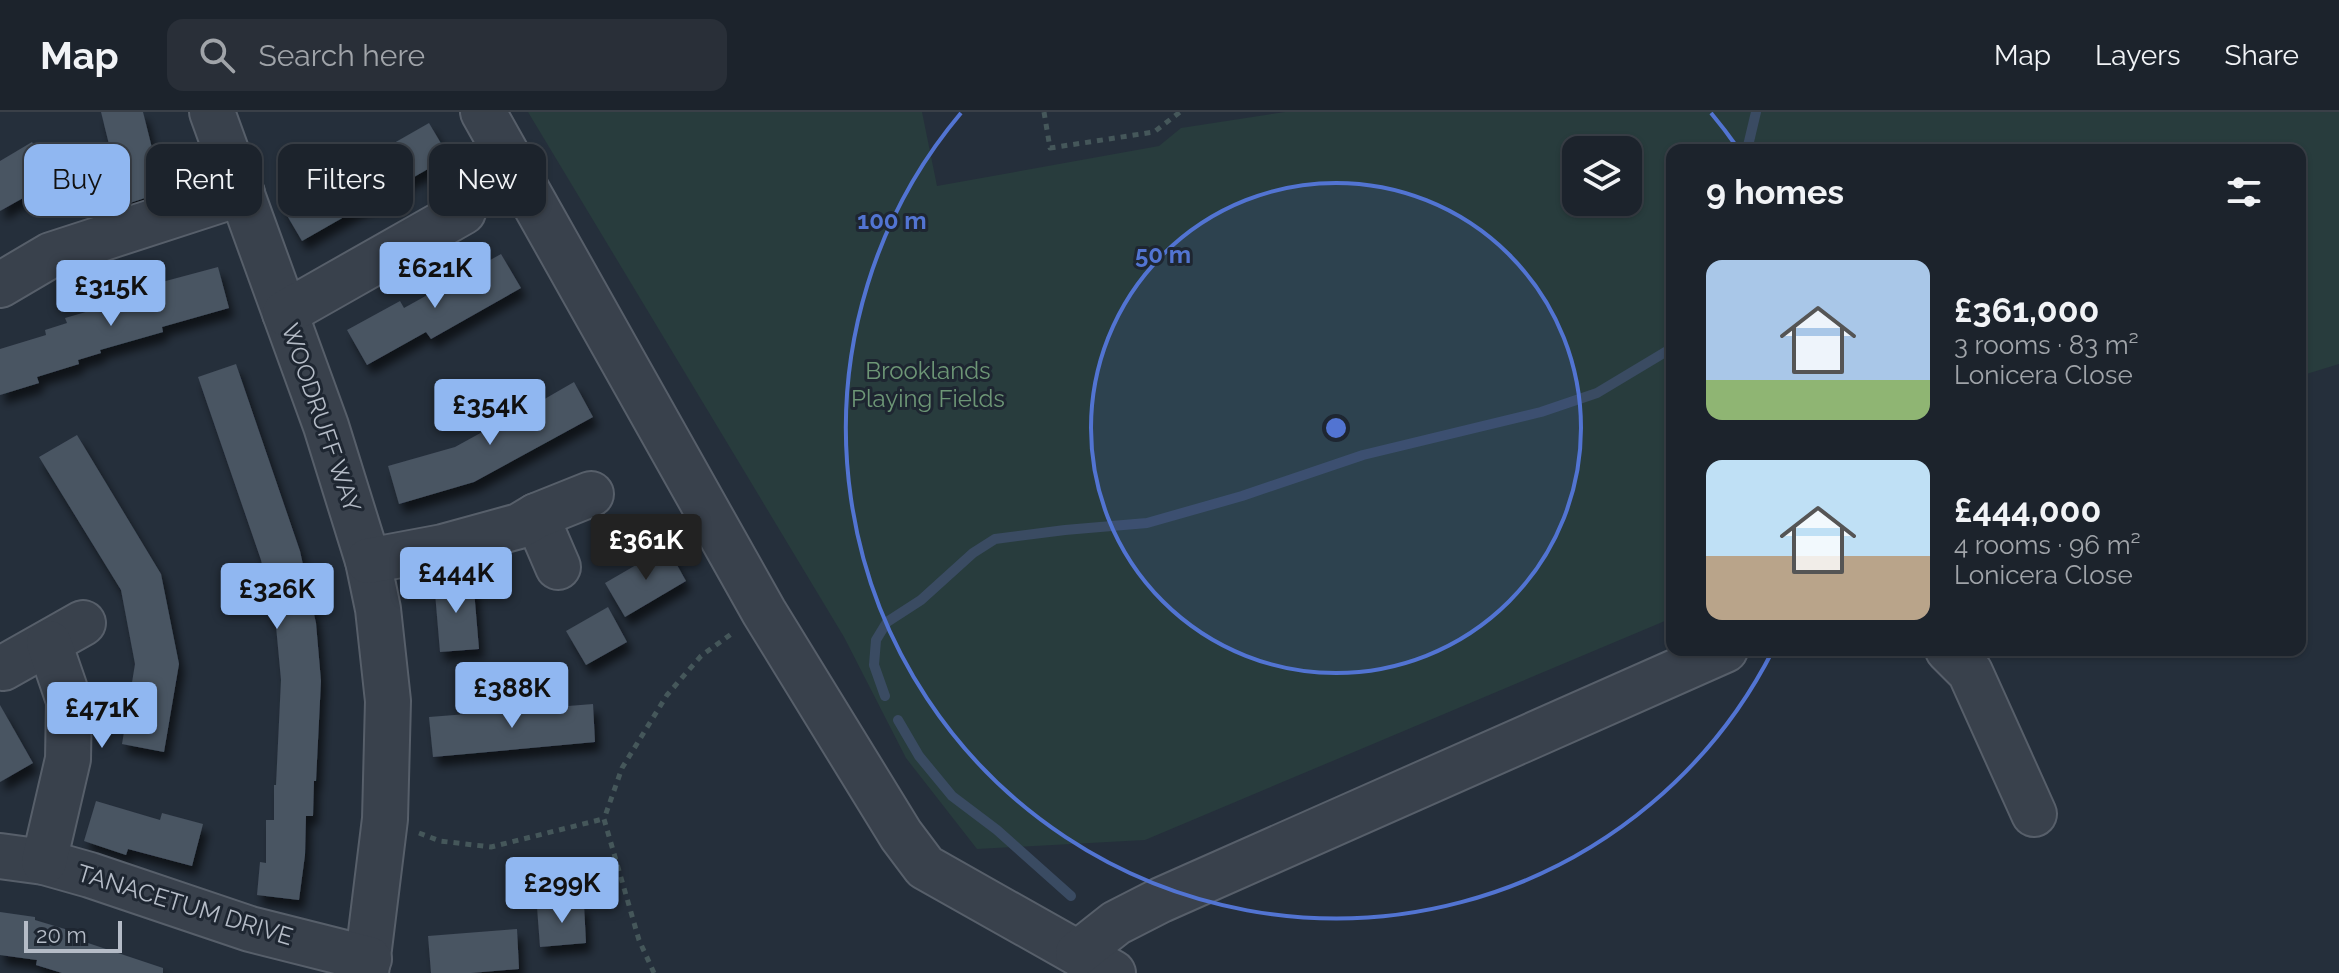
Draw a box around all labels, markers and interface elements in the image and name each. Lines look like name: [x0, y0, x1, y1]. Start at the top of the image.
search box: [167, 19, 727, 91]
text: Map: [40, 33, 119, 78]
icon: search: [195, 33, 239, 77]
text: Search here: [259, 38, 425, 73]
text: Map: [1994, 39, 2051, 72]
text: Layers: [2095, 39, 2181, 72]
text: Share: [2225, 39, 2299, 72]
map controls: [1562, 136, 1642, 216]
button: layers: [1562, 136, 1642, 216]
chip: Buy: [24, 144, 130, 216]
chip: Rent: [146, 144, 262, 216]
chip: Filters: [278, 144, 413, 216]
chip: New: [429, 144, 546, 216]
icon: filters: [2222, 170, 2266, 214]
text: 9 homes: [1706, 172, 1844, 212]
text: 100 m: [857, 206, 927, 235]
text: 50 m: [1135, 240, 1191, 269]
pin: £621K: [379, 242, 491, 310]
text: £621K: [398, 253, 472, 283]
pin: £315K: [55, 260, 167, 328]
text: £315K: [74, 271, 148, 301]
text: £361,000: [1954, 290, 2099, 330]
icon: home: [1770, 292, 1866, 388]
street label: WOODRUFF WAY: [276, 319, 368, 517]
text: 3 rooms · 83 m²: [1954, 330, 2139, 360]
park label: Brooklands Playing Fields: [851, 356, 1005, 413]
text: Lonicera Close: [1954, 360, 2133, 390]
pin: £354K: [434, 379, 546, 447]
text: £354K: [452, 390, 528, 420]
centre of rings: [1322, 414, 1350, 442]
text: £444,000: [1954, 490, 2101, 530]
icon: home: [1770, 492, 1866, 588]
pin: £361K: [590, 514, 702, 582]
text: £361K: [609, 525, 683, 555]
text: 4 rooms · 96 m²: [1954, 530, 2141, 560]
pin: £444K: [400, 547, 512, 615]
text: £444K: [418, 558, 494, 588]
text: Lonicera Close: [1954, 560, 2133, 590]
pin: £326K: [221, 563, 333, 631]
text: £326K: [239, 574, 315, 604]
pin: £388K: [456, 662, 568, 730]
text: £388K: [473, 673, 551, 703]
pin: £471K: [46, 682, 158, 750]
text: £471K: [65, 693, 139, 723]
pin: £299K: [506, 857, 618, 925]
street label: TANACETUM DRIVE: [74, 858, 297, 951]
text: £299K: [524, 868, 600, 898]
scale bar: [24, 917, 122, 953]
text: 20 m: [36, 922, 87, 948]

